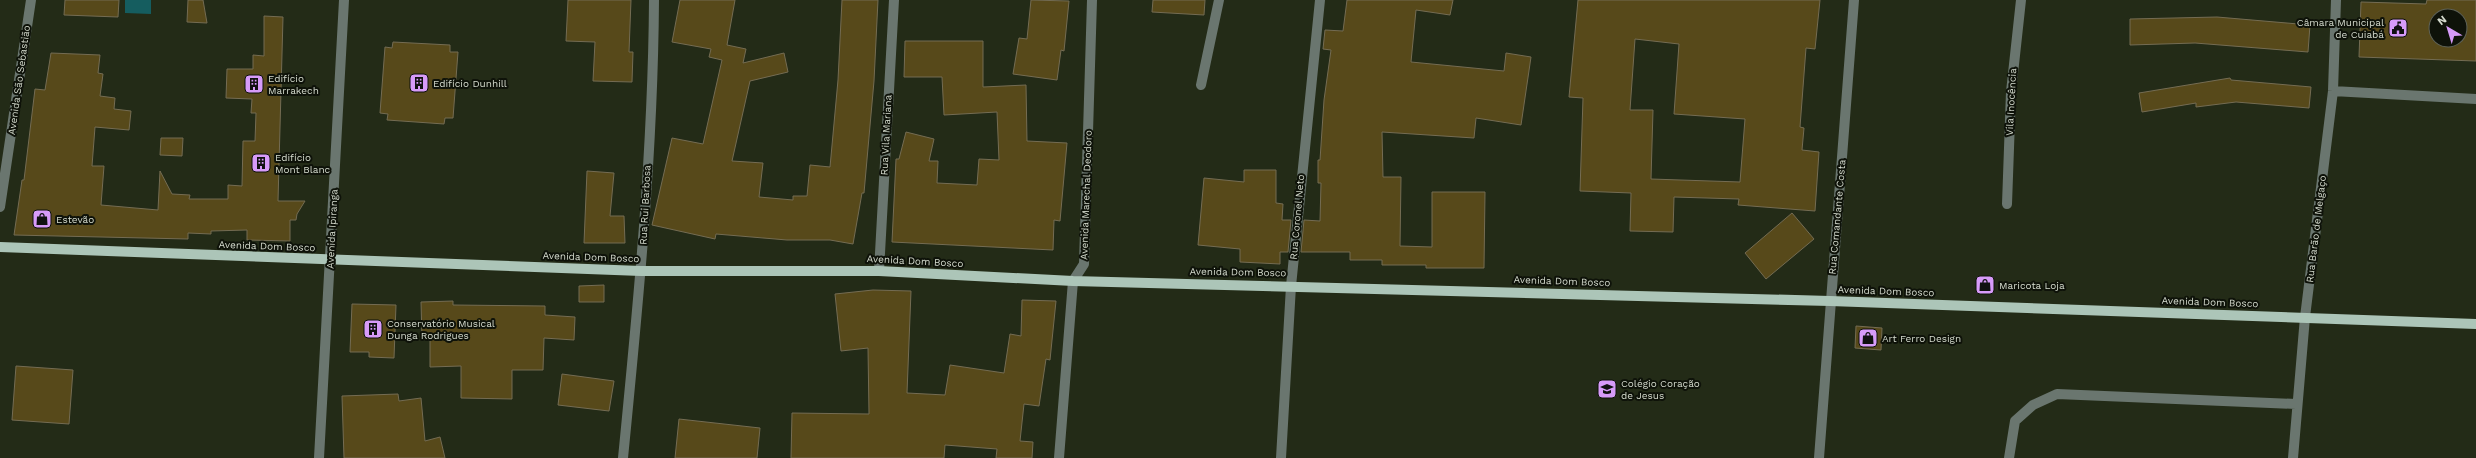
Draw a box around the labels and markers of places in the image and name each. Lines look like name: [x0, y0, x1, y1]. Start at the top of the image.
place label: Câmara Municipal de Cuiabá: [2297, 17, 2384, 40]
public building icon: Câmara Municipal de Cuiabá: [2387, 17, 2409, 39]
building icon: Edifício Dunhill: [408, 72, 430, 94]
building icon: Edifício Marrakech: [243, 73, 265, 95]
place label: Edifício Marrakech: [268, 73, 319, 96]
place label: Edifício Dunhill: [433, 78, 507, 89]
building icon: Edifício Mont Blanc: [250, 152, 272, 174]
place label: Edifício Mont Blanc: [275, 152, 331, 175]
shop icon: Estevão: [31, 208, 53, 230]
place label: Estevão: [56, 214, 94, 225]
shop icon: Maricota Loja: [1974, 274, 1996, 296]
place label: Maricota Loja: [1999, 280, 2065, 291]
building icon: Conservatório Musical Dunga Rodrigues: [362, 318, 384, 340]
place label: Conservatório Musical Dunga Rodrigues: [387, 318, 495, 341]
shop icon: Art Ferro Design: [1857, 327, 1879, 349]
place label: Art Ferro Design: [1882, 333, 1961, 344]
school or university icon: Colégio Coração de Jesus: [1596, 378, 1618, 400]
place label: Colégio Coração de Jesus: [1621, 378, 1700, 401]

